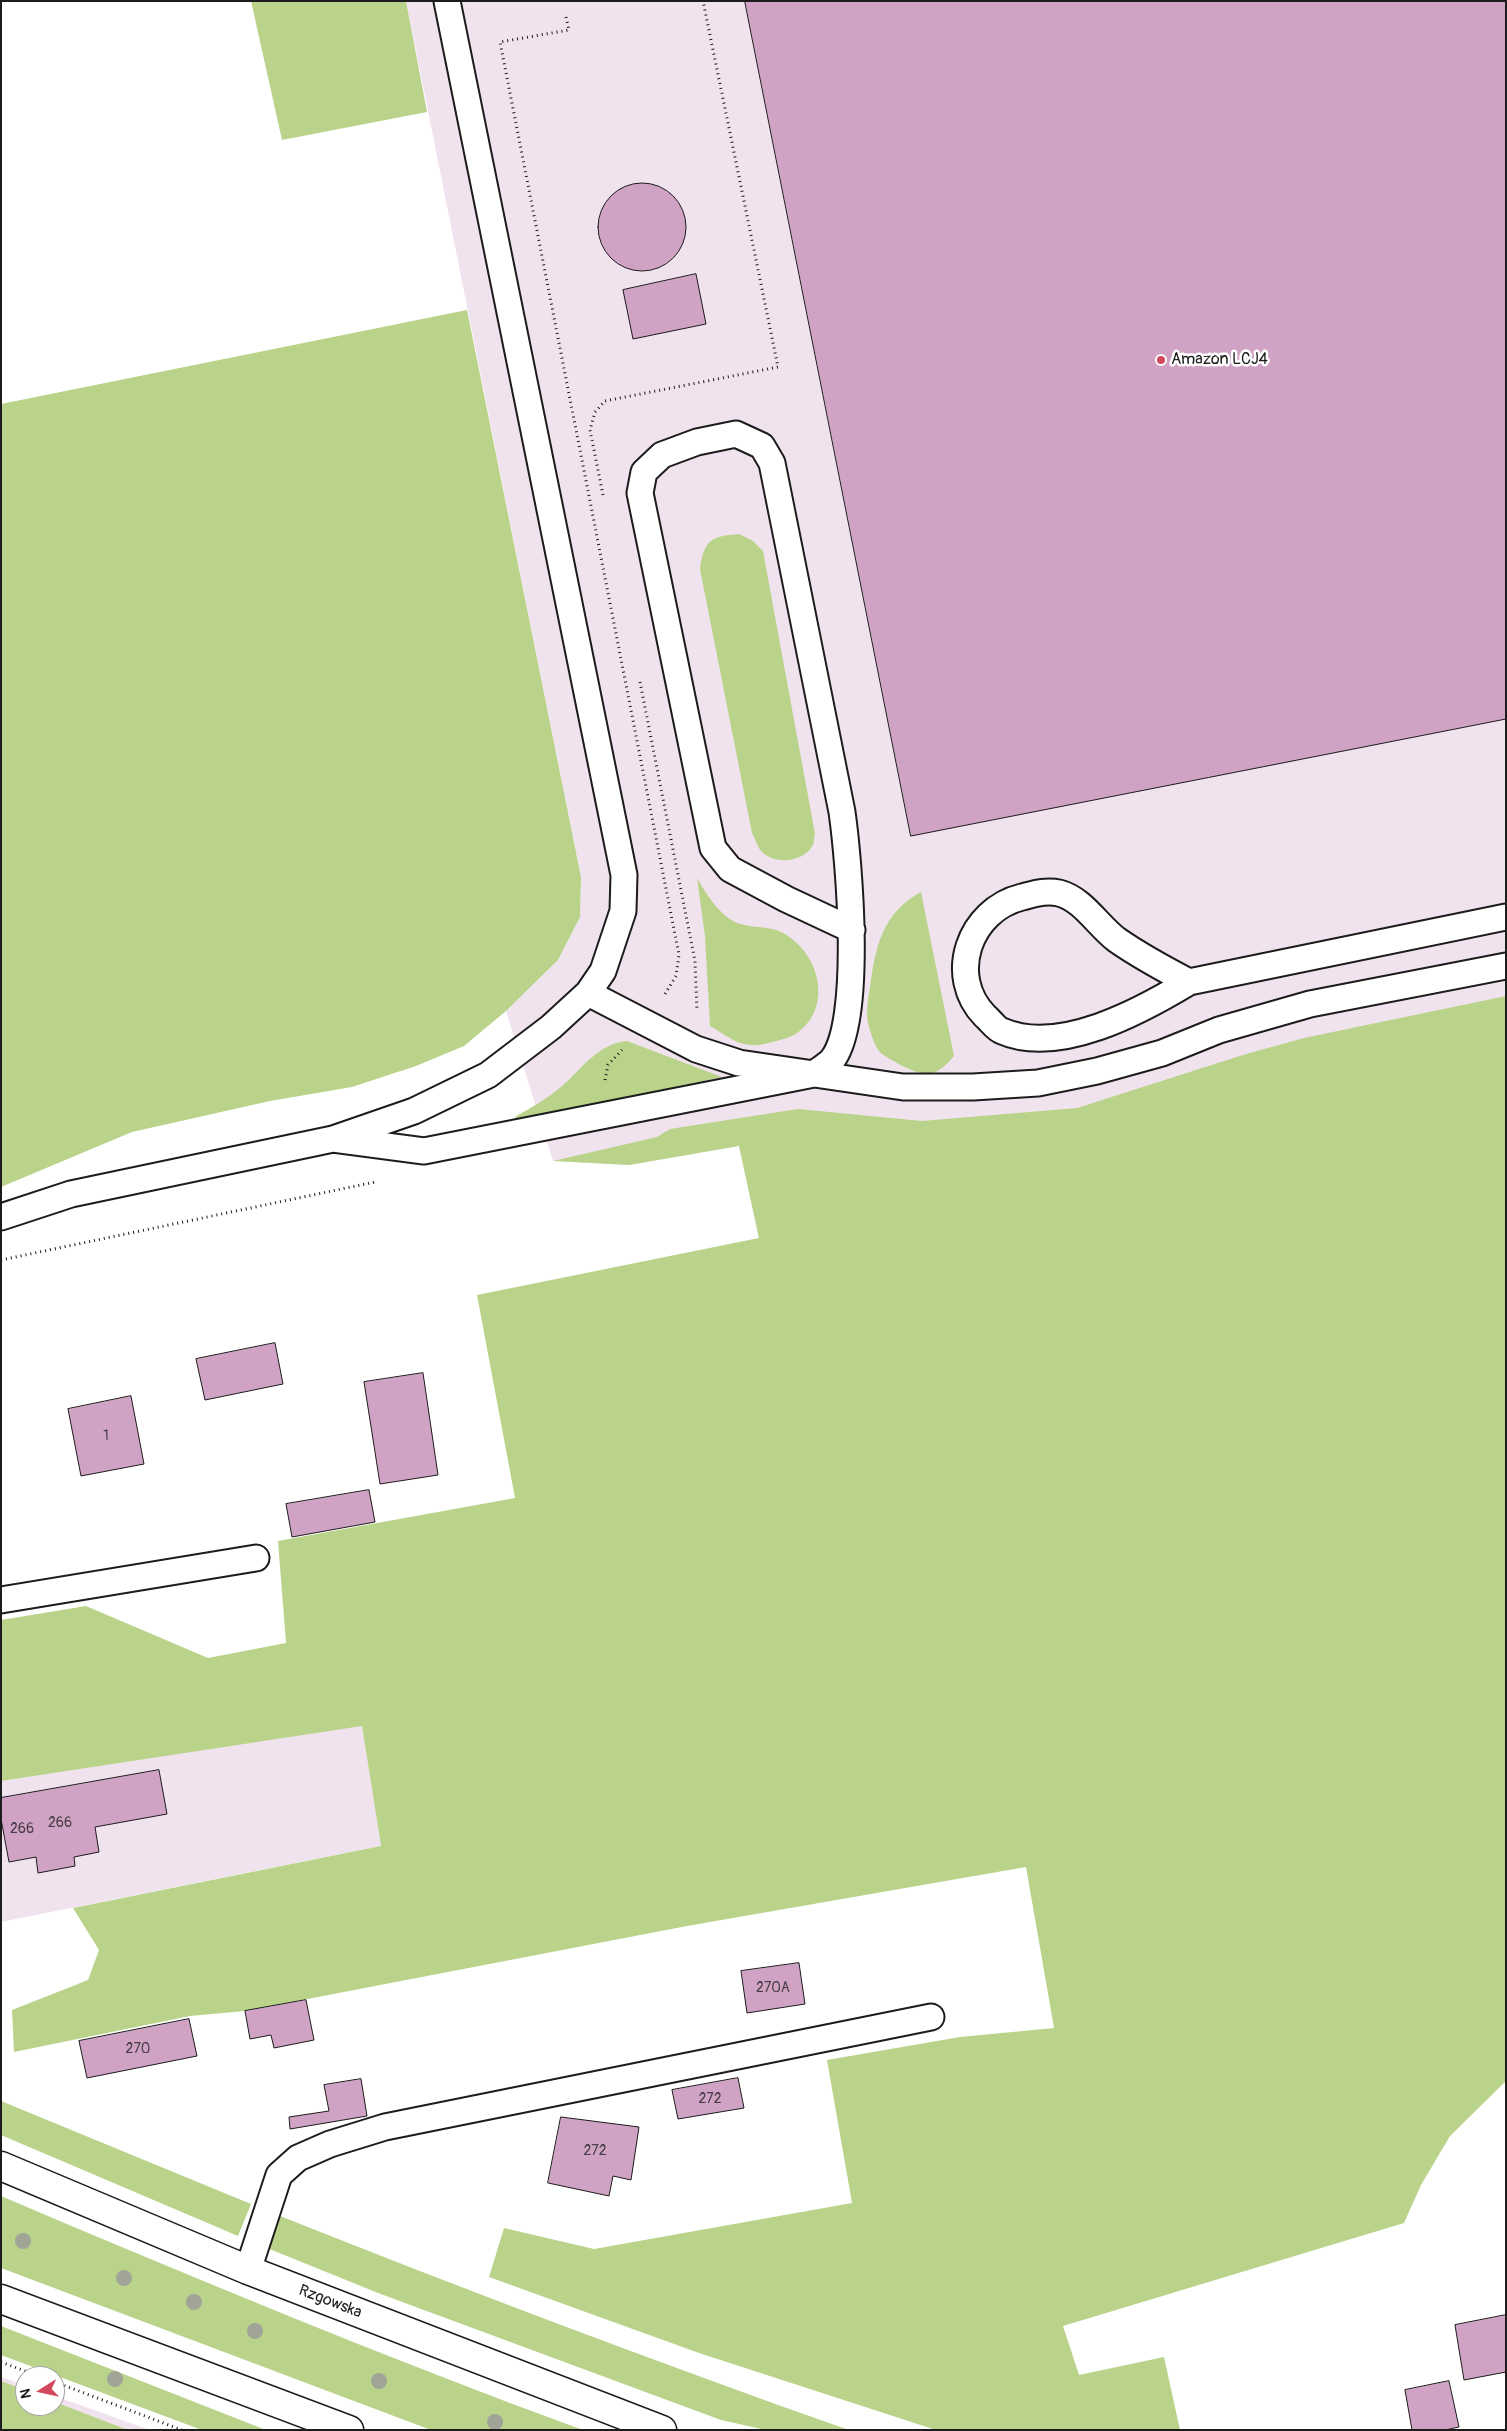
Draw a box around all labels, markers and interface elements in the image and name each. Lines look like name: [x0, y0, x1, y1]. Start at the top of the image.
place label: Amazon LCJ4: [1171, 350, 1268, 370]
marker: Amazon LCJ4: [1155, 354, 1167, 366]
house number: 1: [103, 1428, 109, 1444]
house number: 266: [48, 1815, 72, 1831]
house number: 266: [10, 1821, 34, 1837]
house number: 270A: [756, 1980, 790, 1996]
house number: 270: [126, 2041, 150, 2057]
house number: 272: [698, 2091, 722, 2107]
house number: 272: [583, 2143, 607, 2159]
street label: Rzgowska: [296, 2281, 364, 2323]
north arrow: [15, 2366, 65, 2416]
text: N: [17, 2387, 35, 2400]

